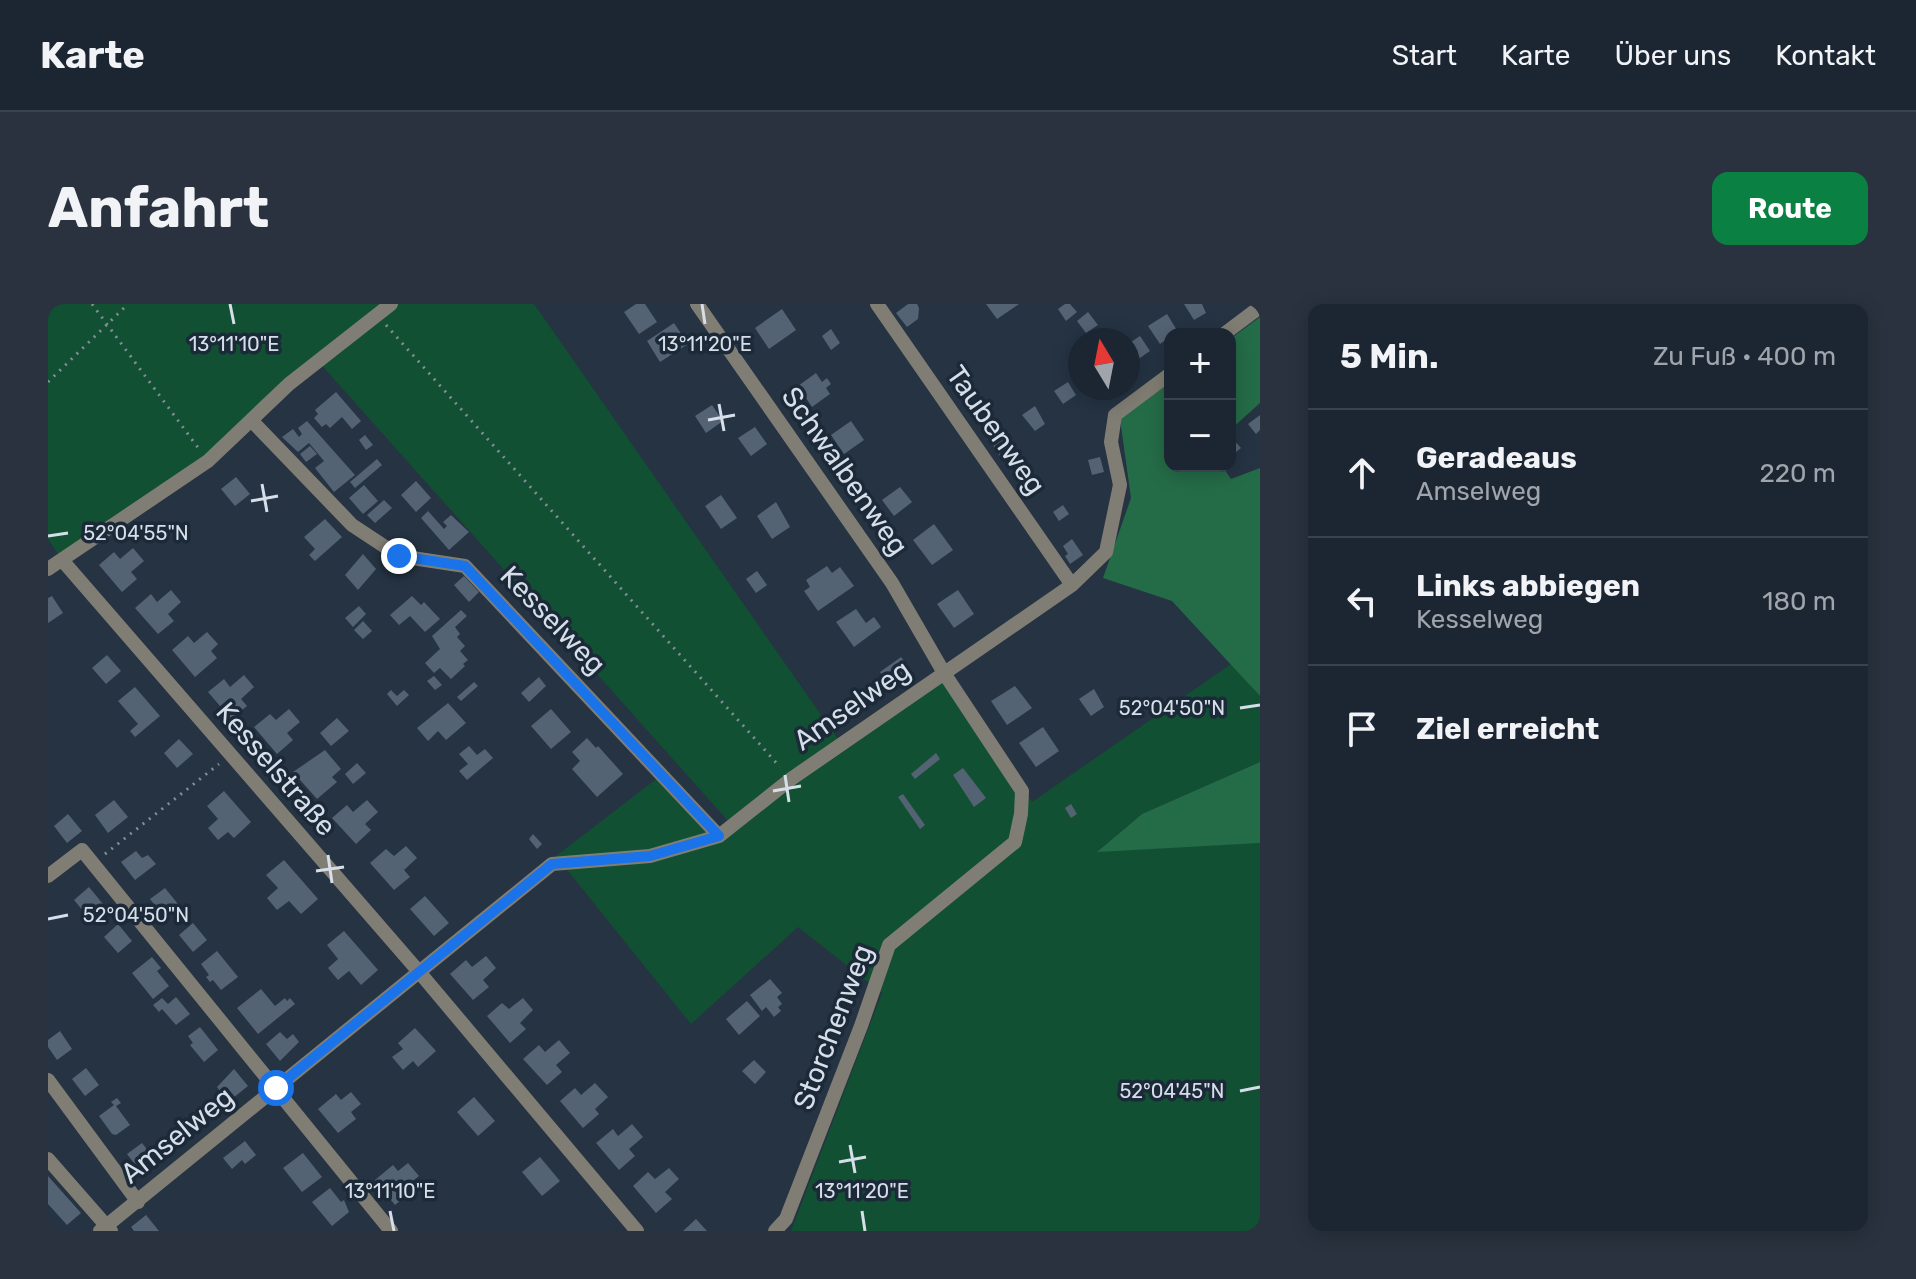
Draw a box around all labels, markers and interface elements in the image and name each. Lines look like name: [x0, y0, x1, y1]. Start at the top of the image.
text: Karte: [40, 32, 145, 78]
text: Start: [1392, 39, 1457, 72]
text: Karte: [1501, 39, 1570, 72]
text: Über uns: [1614, 39, 1731, 72]
text: Kontakt: [1775, 39, 1876, 72]
button: Route: [1712, 172, 1868, 245]
text: Anfahrt: [48, 175, 269, 241]
north arrow: [1068, 328, 1140, 400]
map controls: [1164, 328, 1236, 472]
button: +: [1164, 328, 1236, 400]
text: 13°11'10"E: [189, 332, 279, 356]
text: 13°11'20"E: [658, 332, 752, 356]
text: 5 Min.: [1340, 336, 1439, 377]
text: Zu Fuß · 400 m: [1653, 341, 1836, 372]
street label: Taubenweg: [940, 359, 1052, 501]
street label: Schwalbenweg: [775, 381, 915, 561]
button: −: [1164, 400, 1236, 472]
text: Geradeaus: [1416, 440, 1577, 476]
icon: ahead: [1340, 451, 1384, 495]
text: 220 m: [1759, 458, 1836, 489]
text: Amselweg: [1416, 476, 1541, 507]
text: 52°04'55"N: [83, 521, 189, 545]
route end: [381, 538, 417, 574]
street label: Kesselweg: [493, 559, 613, 681]
text: Links abbiegen: [1416, 568, 1640, 604]
icon: left: [1340, 579, 1384, 623]
text: 180 m: [1762, 586, 1836, 617]
text: Kesselweg: [1416, 604, 1543, 635]
street label: Amselweg: [787, 653, 917, 757]
street label: Kesselstraße: [209, 696, 343, 842]
text: 52°04'50"N: [1119, 696, 1225, 720]
icon: arrive: [1340, 707, 1384, 751]
text: Ziel erreicht: [1416, 711, 1599, 747]
text: 52°04'50"N: [83, 903, 189, 927]
street label: Storchenweg: [786, 940, 880, 1114]
route start: [258, 1070, 294, 1106]
text: 52°04'45"N: [1119, 1079, 1225, 1103]
street label: Amselweg: [114, 1080, 240, 1190]
text: 13°11'10"E: [345, 1179, 435, 1203]
text: 13°11'20"E: [815, 1179, 909, 1203]

